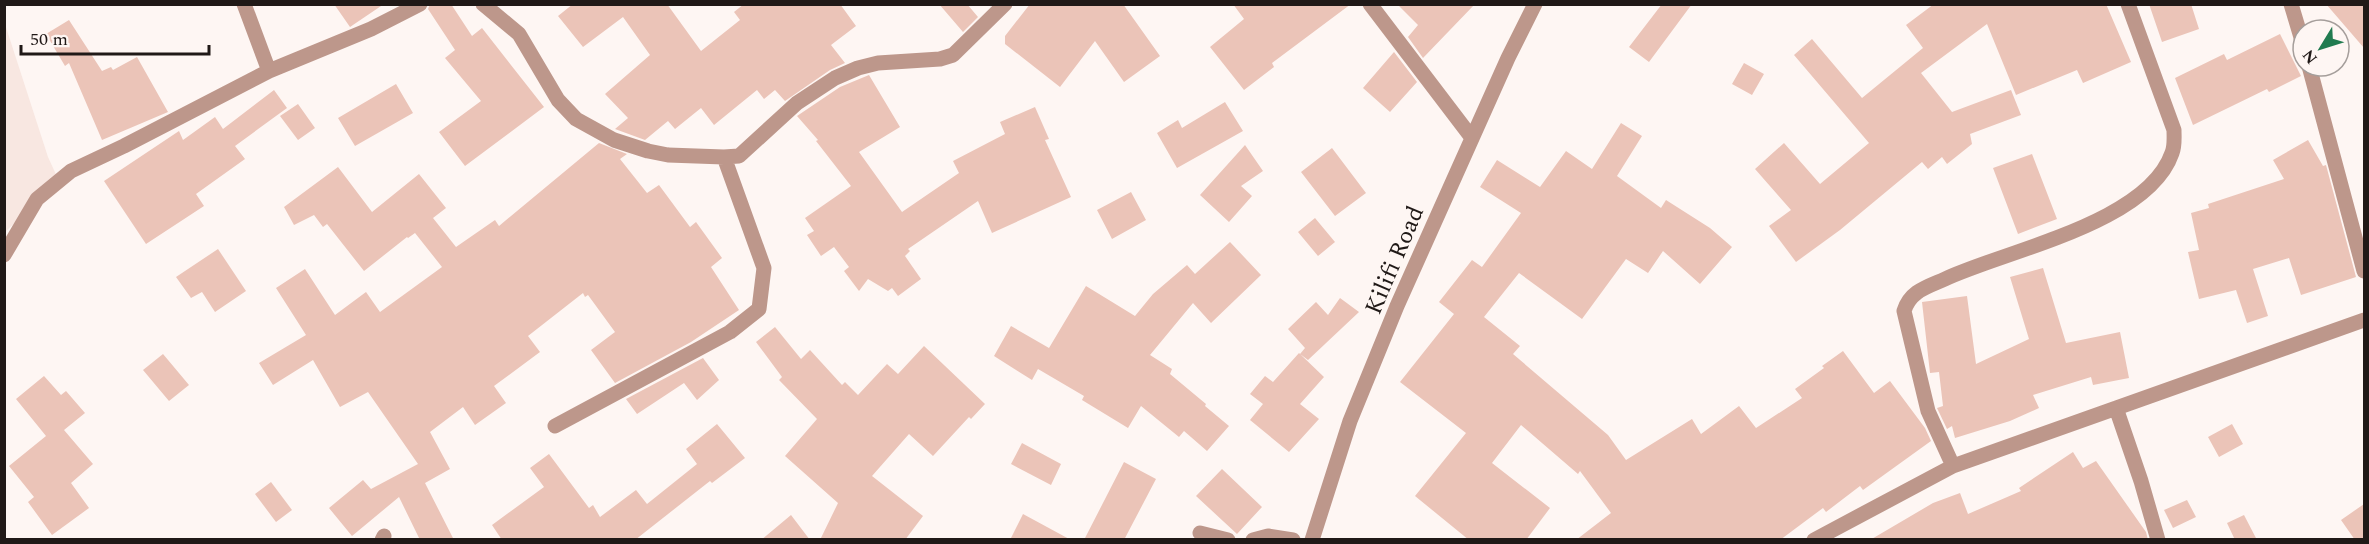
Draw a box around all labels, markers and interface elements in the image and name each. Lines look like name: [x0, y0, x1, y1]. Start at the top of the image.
scale bar: [21, 18, 208, 56]
north arrow: [2291, 18, 2351, 78]
text: 50 m: [30, 26, 68, 53]
text: N: [2296, 44, 2323, 69]
street label: Kilifi Road: [1356, 200, 1434, 320]

